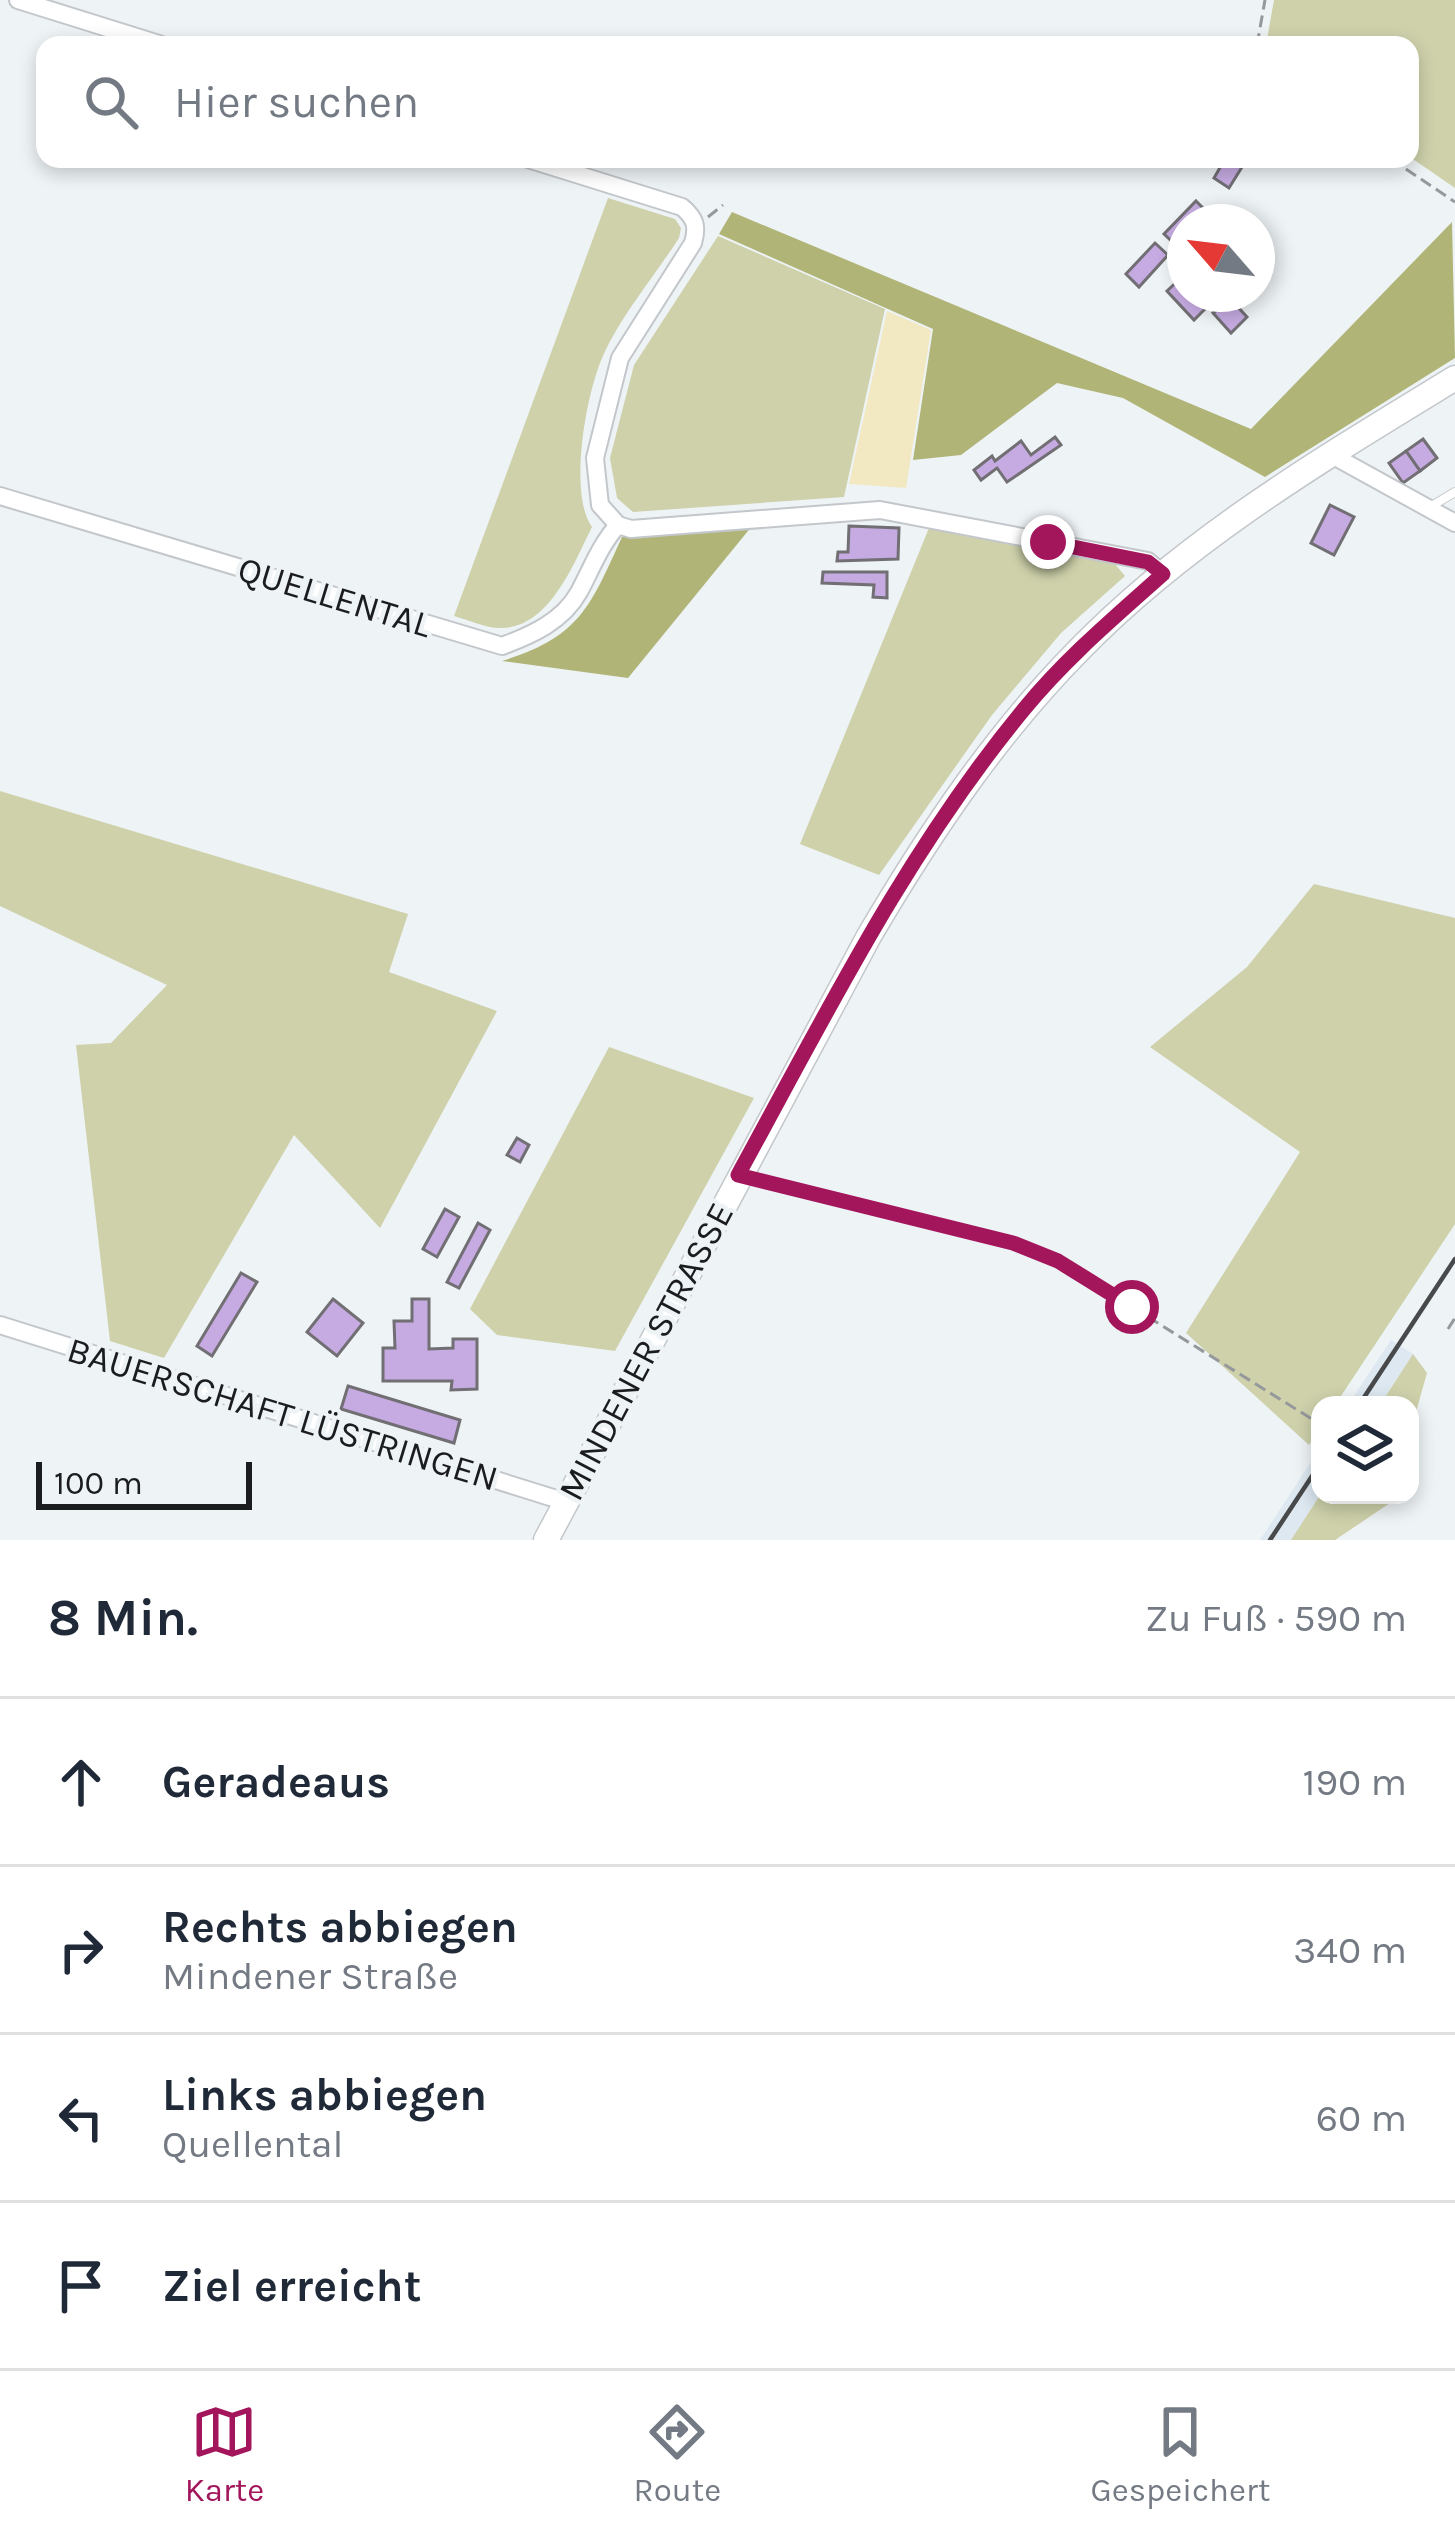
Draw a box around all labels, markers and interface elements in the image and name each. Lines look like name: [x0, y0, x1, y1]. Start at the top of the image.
search box: [36, 36, 1419, 168]
icon: search: [78, 69, 144, 135]
text: Hier suchen: [174, 76, 419, 128]
north arrow: [1167, 204, 1275, 312]
route end: [1021, 515, 1075, 569]
street label: QUELLENTAL: [233, 548, 437, 646]
street label: MINDENER STRASSE: [550, 1196, 742, 1507]
route start: [1105, 1280, 1159, 1334]
street label: BAUERSCHAFT LÜSTRINGEN: [62, 1328, 503, 1499]
map controls: [1311, 1396, 1419, 1504]
button: layers: [1311, 1396, 1419, 1504]
scale bar: [36, 1456, 252, 1509]
text: 100 m: [54, 1464, 143, 1502]
text: 8 Min.: [48, 1588, 198, 1648]
text: Zu Fuß · 590 m: [1145, 1595, 1407, 1641]
icon: ahead: [48, 1749, 114, 1815]
text: Geradeaus: [162, 1756, 390, 1808]
text: 190 m: [1303, 1759, 1407, 1805]
text: Rechts abbiegen: [162, 1901, 518, 1953]
icon: right: [48, 1917, 114, 1983]
text: 340 m: [1293, 1927, 1407, 1973]
text: Mindener Straße: [162, 1953, 458, 1999]
text: Links abbiegen: [162, 2069, 487, 2121]
icon: left: [48, 2085, 114, 2151]
text: 60 m: [1316, 2095, 1407, 2141]
text: Quellental: [162, 2121, 344, 2167]
icon: arrive: [48, 2253, 114, 2319]
text: Ziel erreicht: [162, 2260, 421, 2312]
tab: Karte: [185, 2399, 264, 2509]
tab: Route: [634, 2399, 721, 2509]
tab: Gespeichert: [1090, 2399, 1270, 2509]

